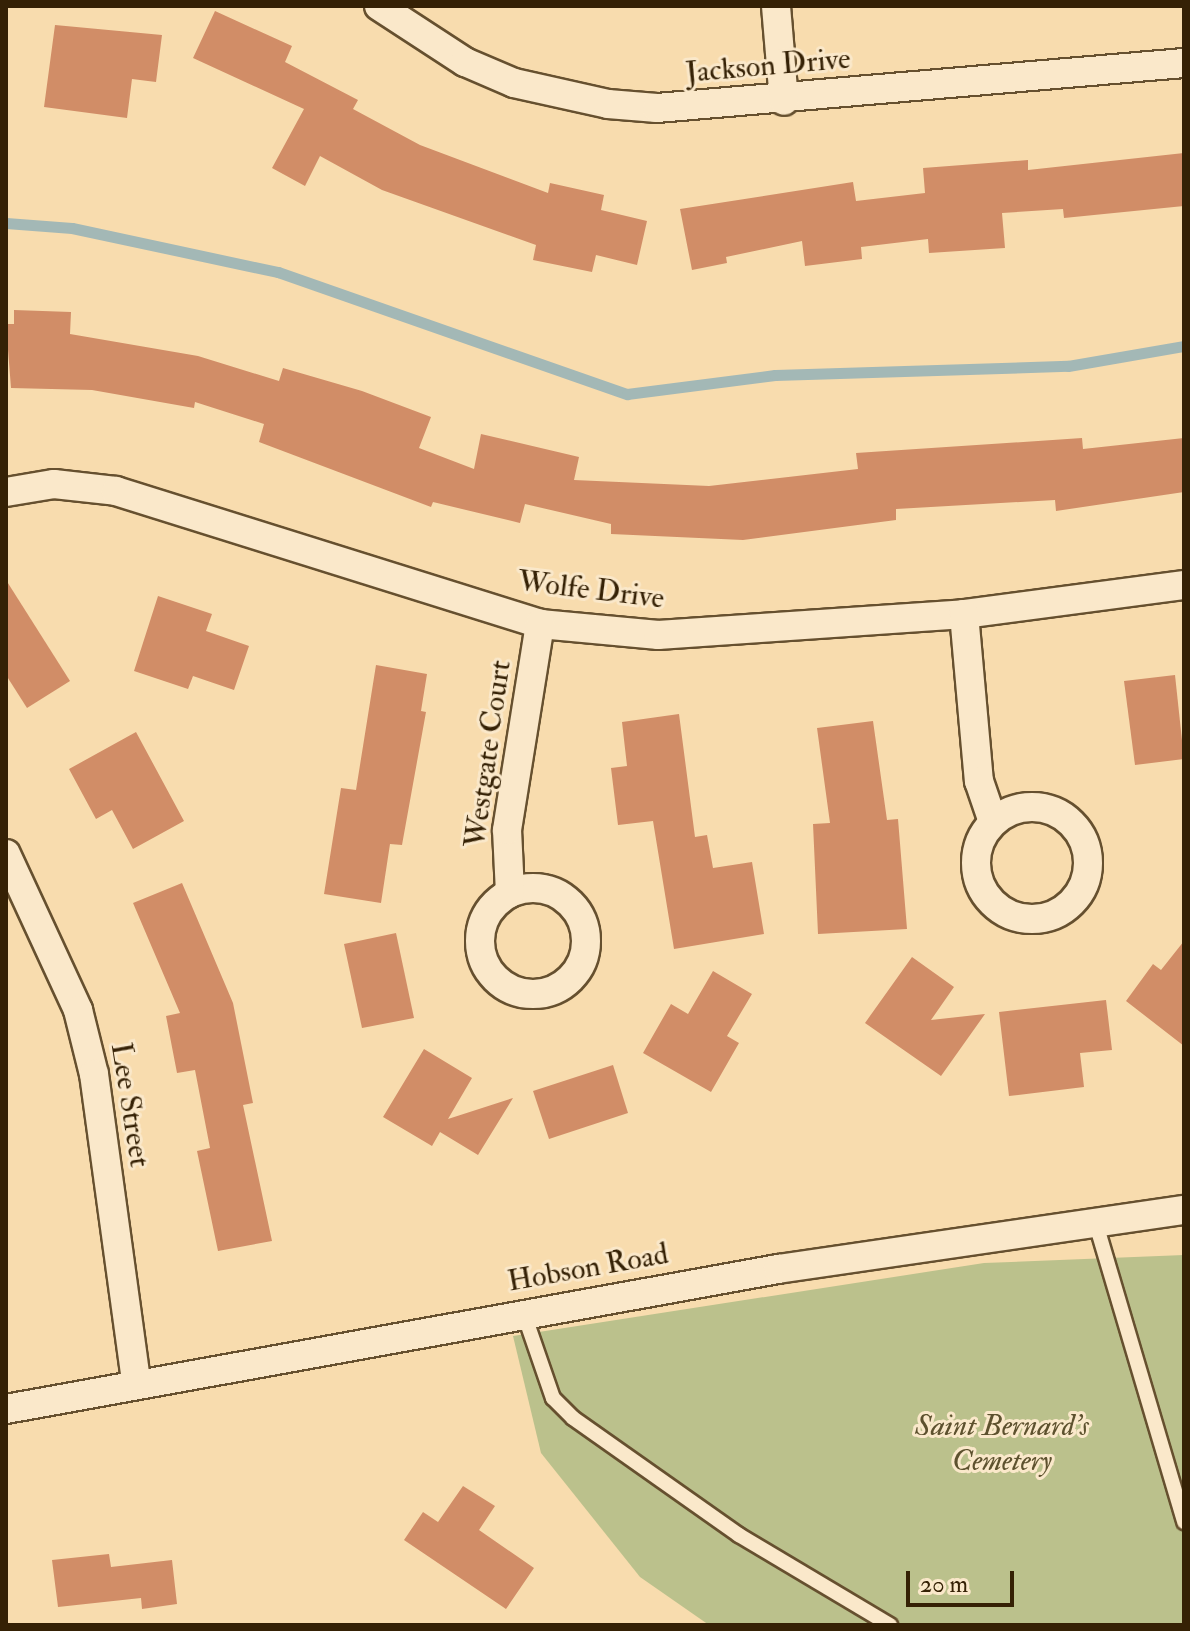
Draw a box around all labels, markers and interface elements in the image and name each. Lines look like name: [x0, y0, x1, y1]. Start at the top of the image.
street label: Jackson Drive: [684, 41, 852, 91]
street label: Wolfe Drive: [516, 563, 666, 617]
street label: Westgate Court: [457, 658, 519, 850]
street label: Lee Street: [102, 1040, 158, 1170]
street label: Hobson Road: [505, 1236, 671, 1300]
park label: Saint Bernard's Cemetery: [915, 1408, 1089, 1478]
scale bar: [910, 1555, 1018, 1605]
text: 20 m: [920, 1569, 968, 1600]

